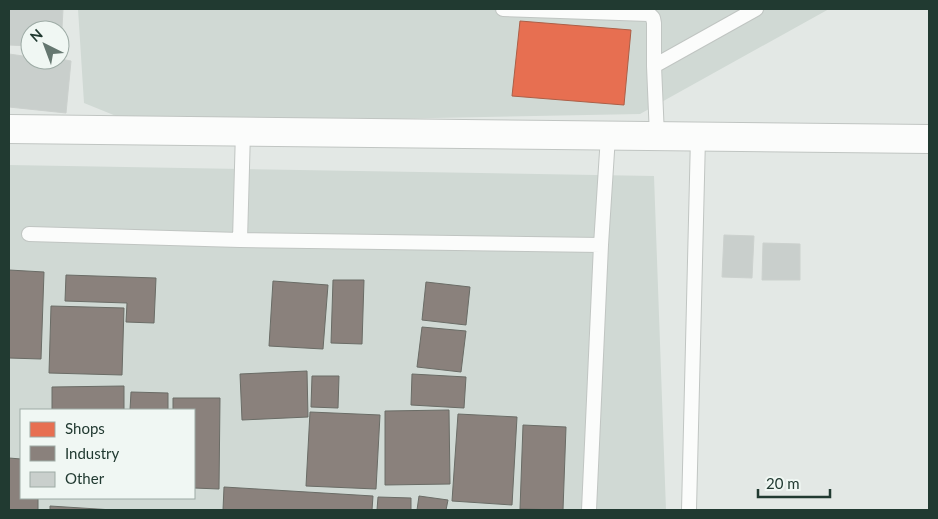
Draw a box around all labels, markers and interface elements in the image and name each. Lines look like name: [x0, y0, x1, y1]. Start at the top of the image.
north arrow: [20, 20, 70, 70]
text: N: [26, 25, 46, 45]
legend: [20, 409, 195, 499]
text: Shops: [65, 419, 105, 437]
text: Industry: [65, 444, 120, 462]
scale bar: [758, 466, 830, 498]
text: Other: [65, 469, 105, 487]
text: 20 m: [766, 474, 800, 492]

